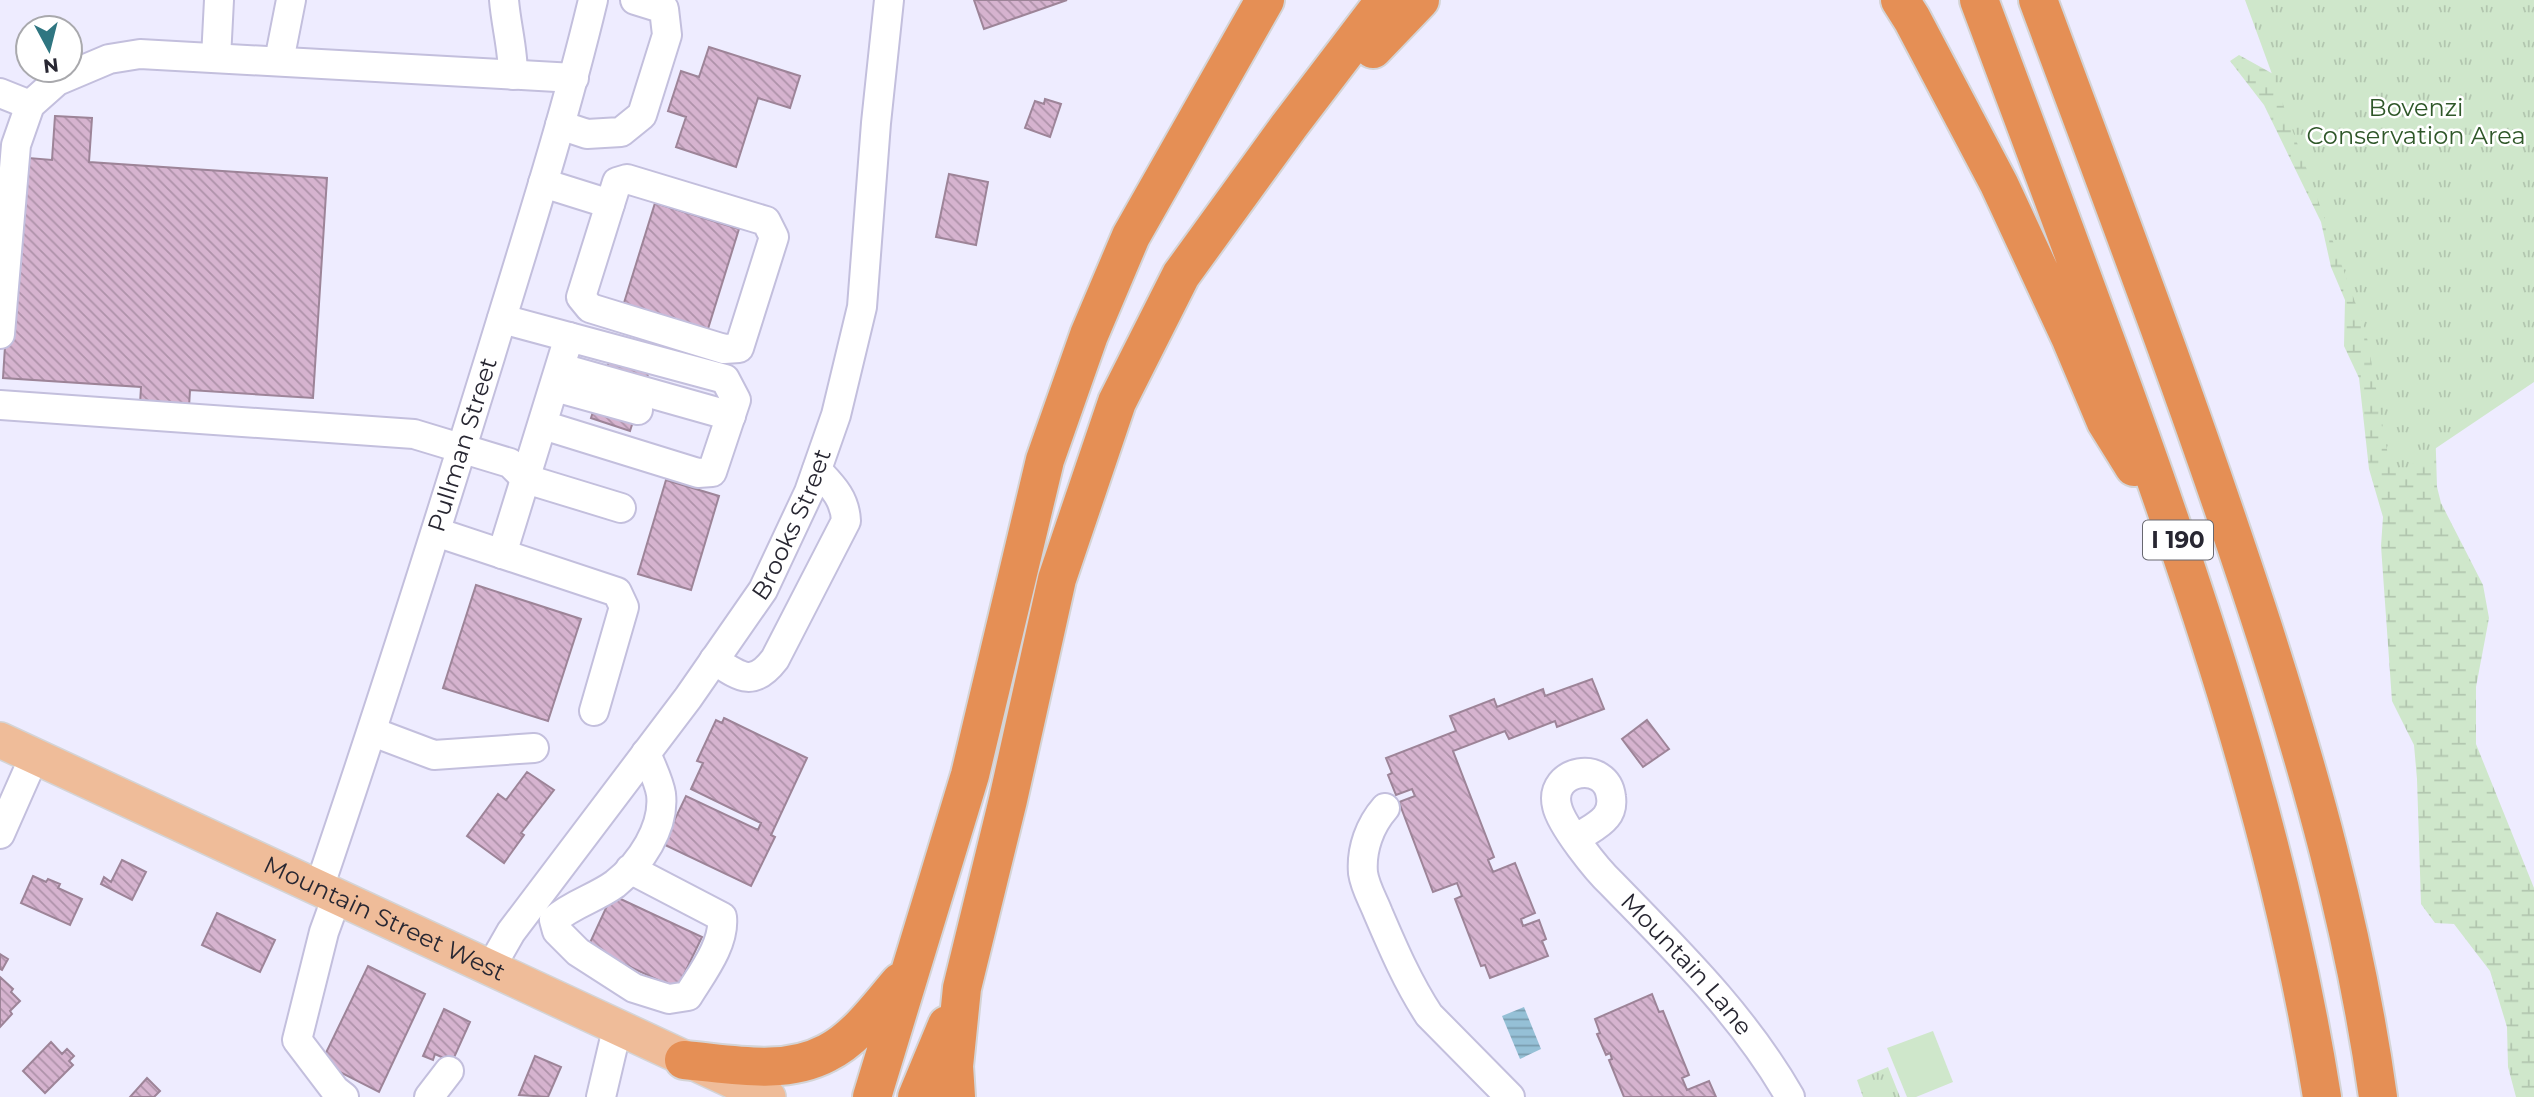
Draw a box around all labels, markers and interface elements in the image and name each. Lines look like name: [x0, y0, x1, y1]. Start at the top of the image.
north arrow: [14, 14, 84, 84]
text: N: [42, 53, 60, 78]
park label: Bovenzi Conservation Area: [2306, 93, 2526, 150]
street label: Pullman Street: [421, 354, 503, 535]
street label: Brooks Street: [745, 445, 837, 606]
road number: I 190: [2143, 520, 2213, 560]
street label: Mountain Street West: [259, 850, 510, 987]
street label: Mountain Lane: [1615, 887, 1759, 1041]

